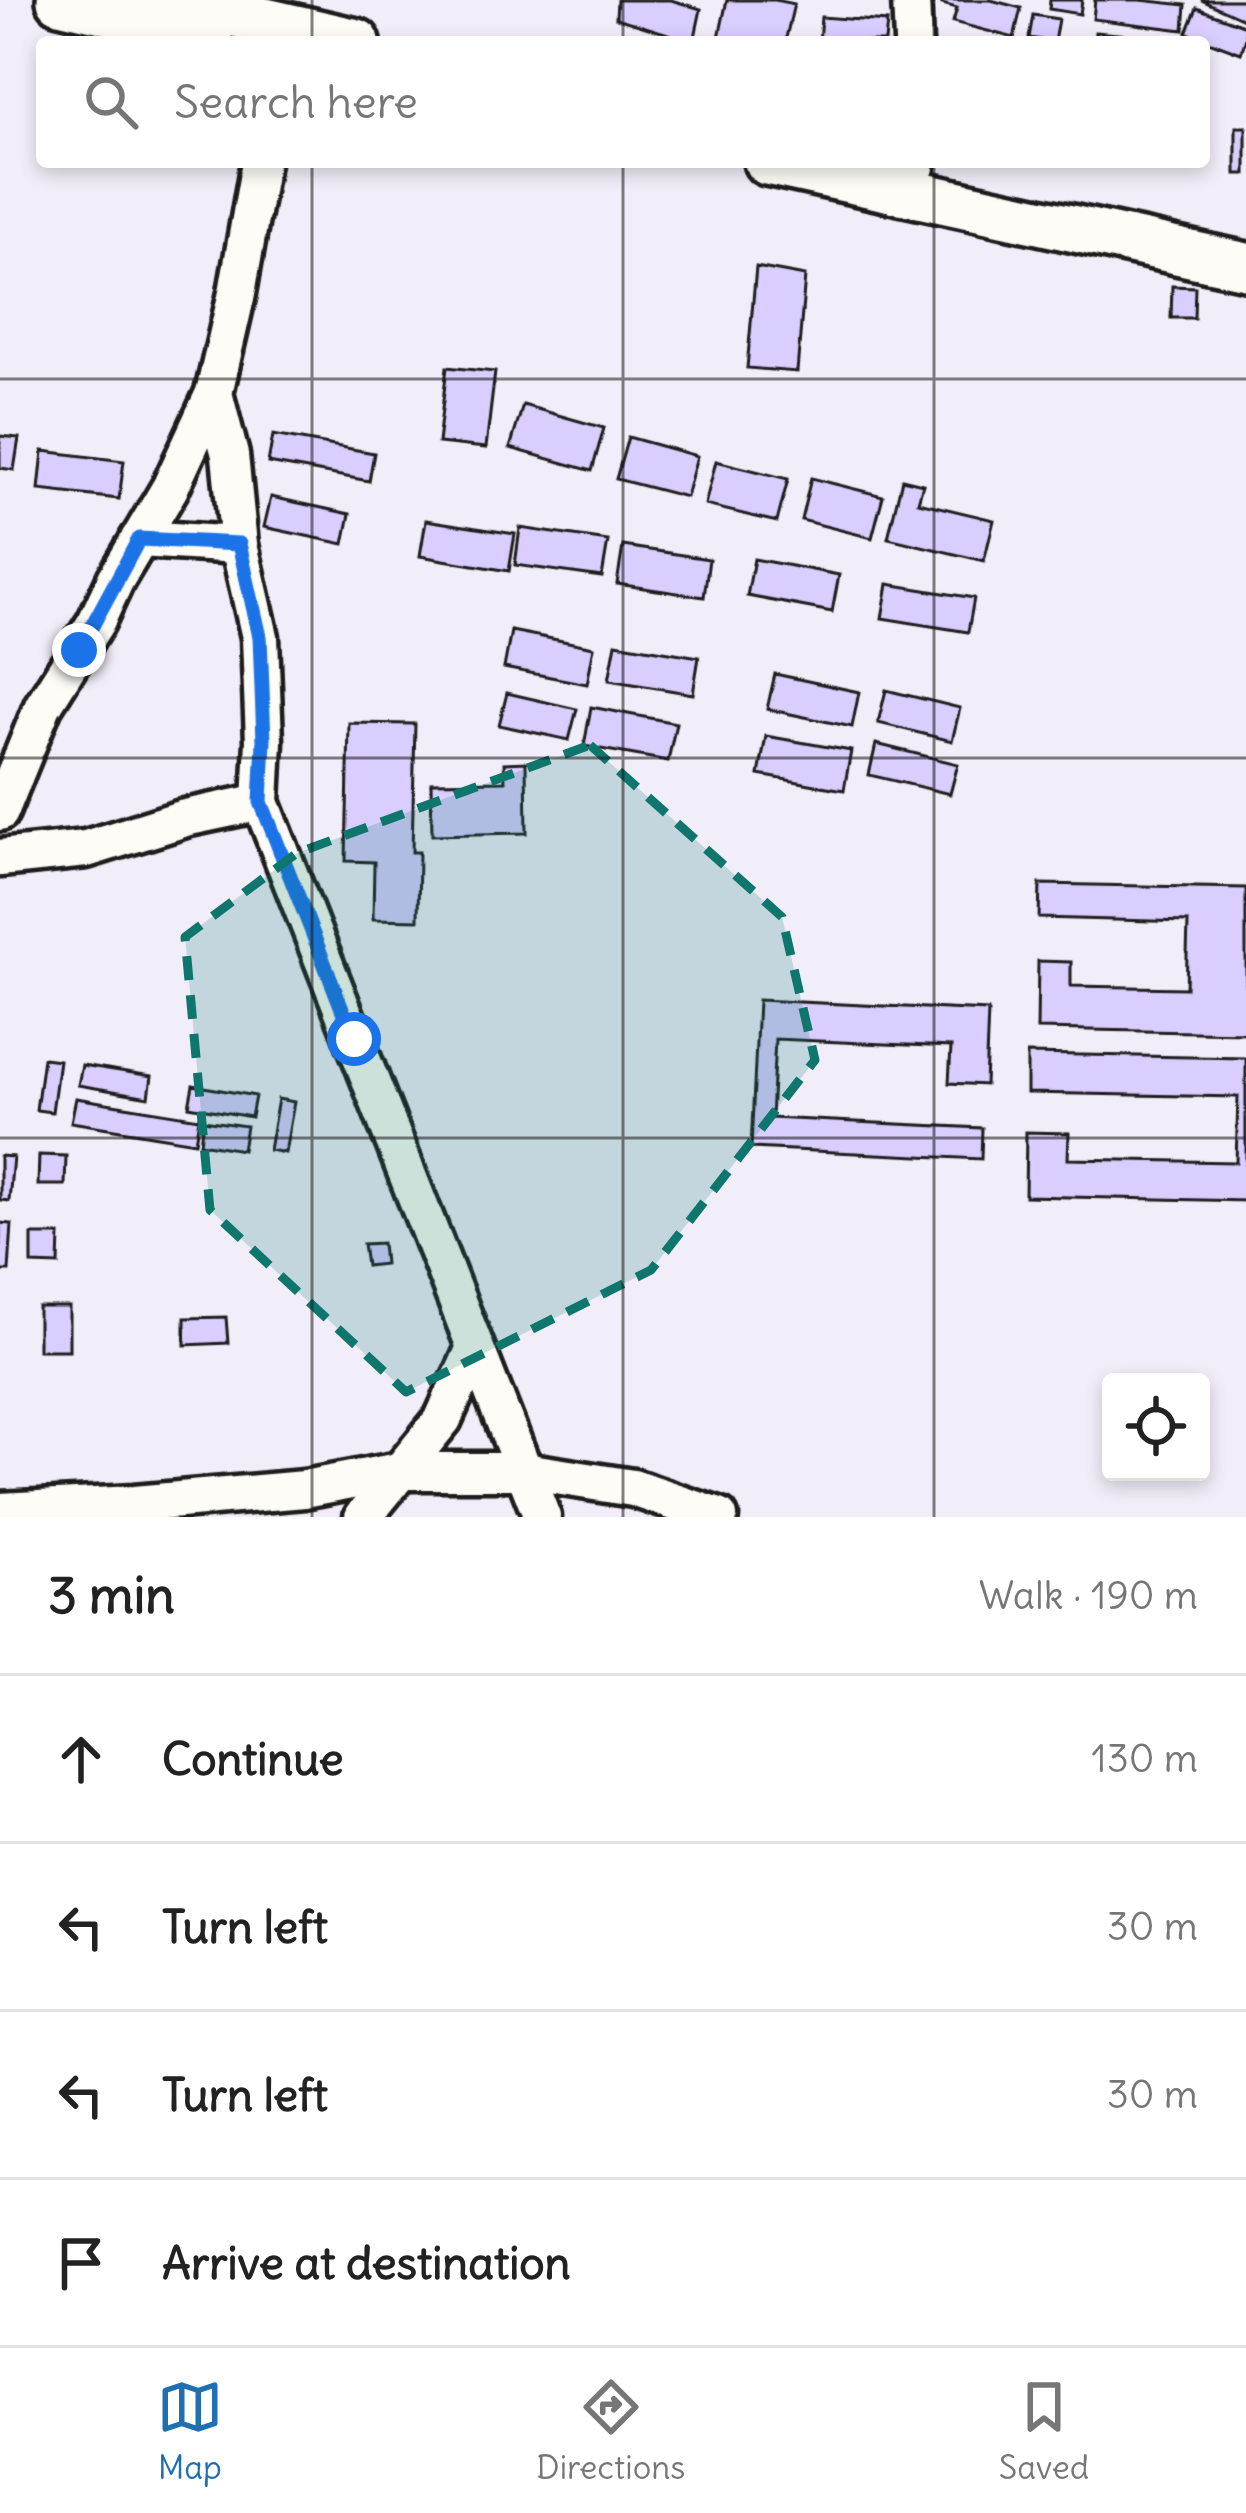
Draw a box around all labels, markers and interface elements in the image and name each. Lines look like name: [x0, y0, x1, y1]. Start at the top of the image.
search box: [36, 36, 1210, 168]
icon: search: [78, 69, 144, 135]
text: Search here: [174, 74, 418, 130]
route end: [52, 623, 106, 677]
route start: [327, 1012, 381, 1066]
map controls: [1102, 1373, 1210, 1481]
button: locate: [1102, 1373, 1210, 1481]
text: 3 min: [48, 1563, 175, 1627]
text: Walk · 190 m: [979, 1571, 1198, 1620]
icon: ahead: [48, 1726, 114, 1792]
text: Continue: [162, 1731, 344, 1787]
text: 130 m: [1091, 1734, 1198, 1783]
icon: left: [48, 1894, 114, 1960]
text: Turn left: [162, 1899, 328, 1955]
text: 30 m: [1107, 1902, 1198, 1951]
icon: left: [48, 2062, 114, 2128]
text: Turn left: [162, 2067, 328, 2123]
text: 30 m: [1107, 2070, 1198, 2119]
icon: arrive: [48, 2230, 114, 2296]
text: Arrive at destination: [162, 2235, 571, 2291]
tab: Map: [157, 2374, 223, 2488]
tab: Directions: [536, 2374, 685, 2488]
tab: Saved: [999, 2374, 1089, 2488]

